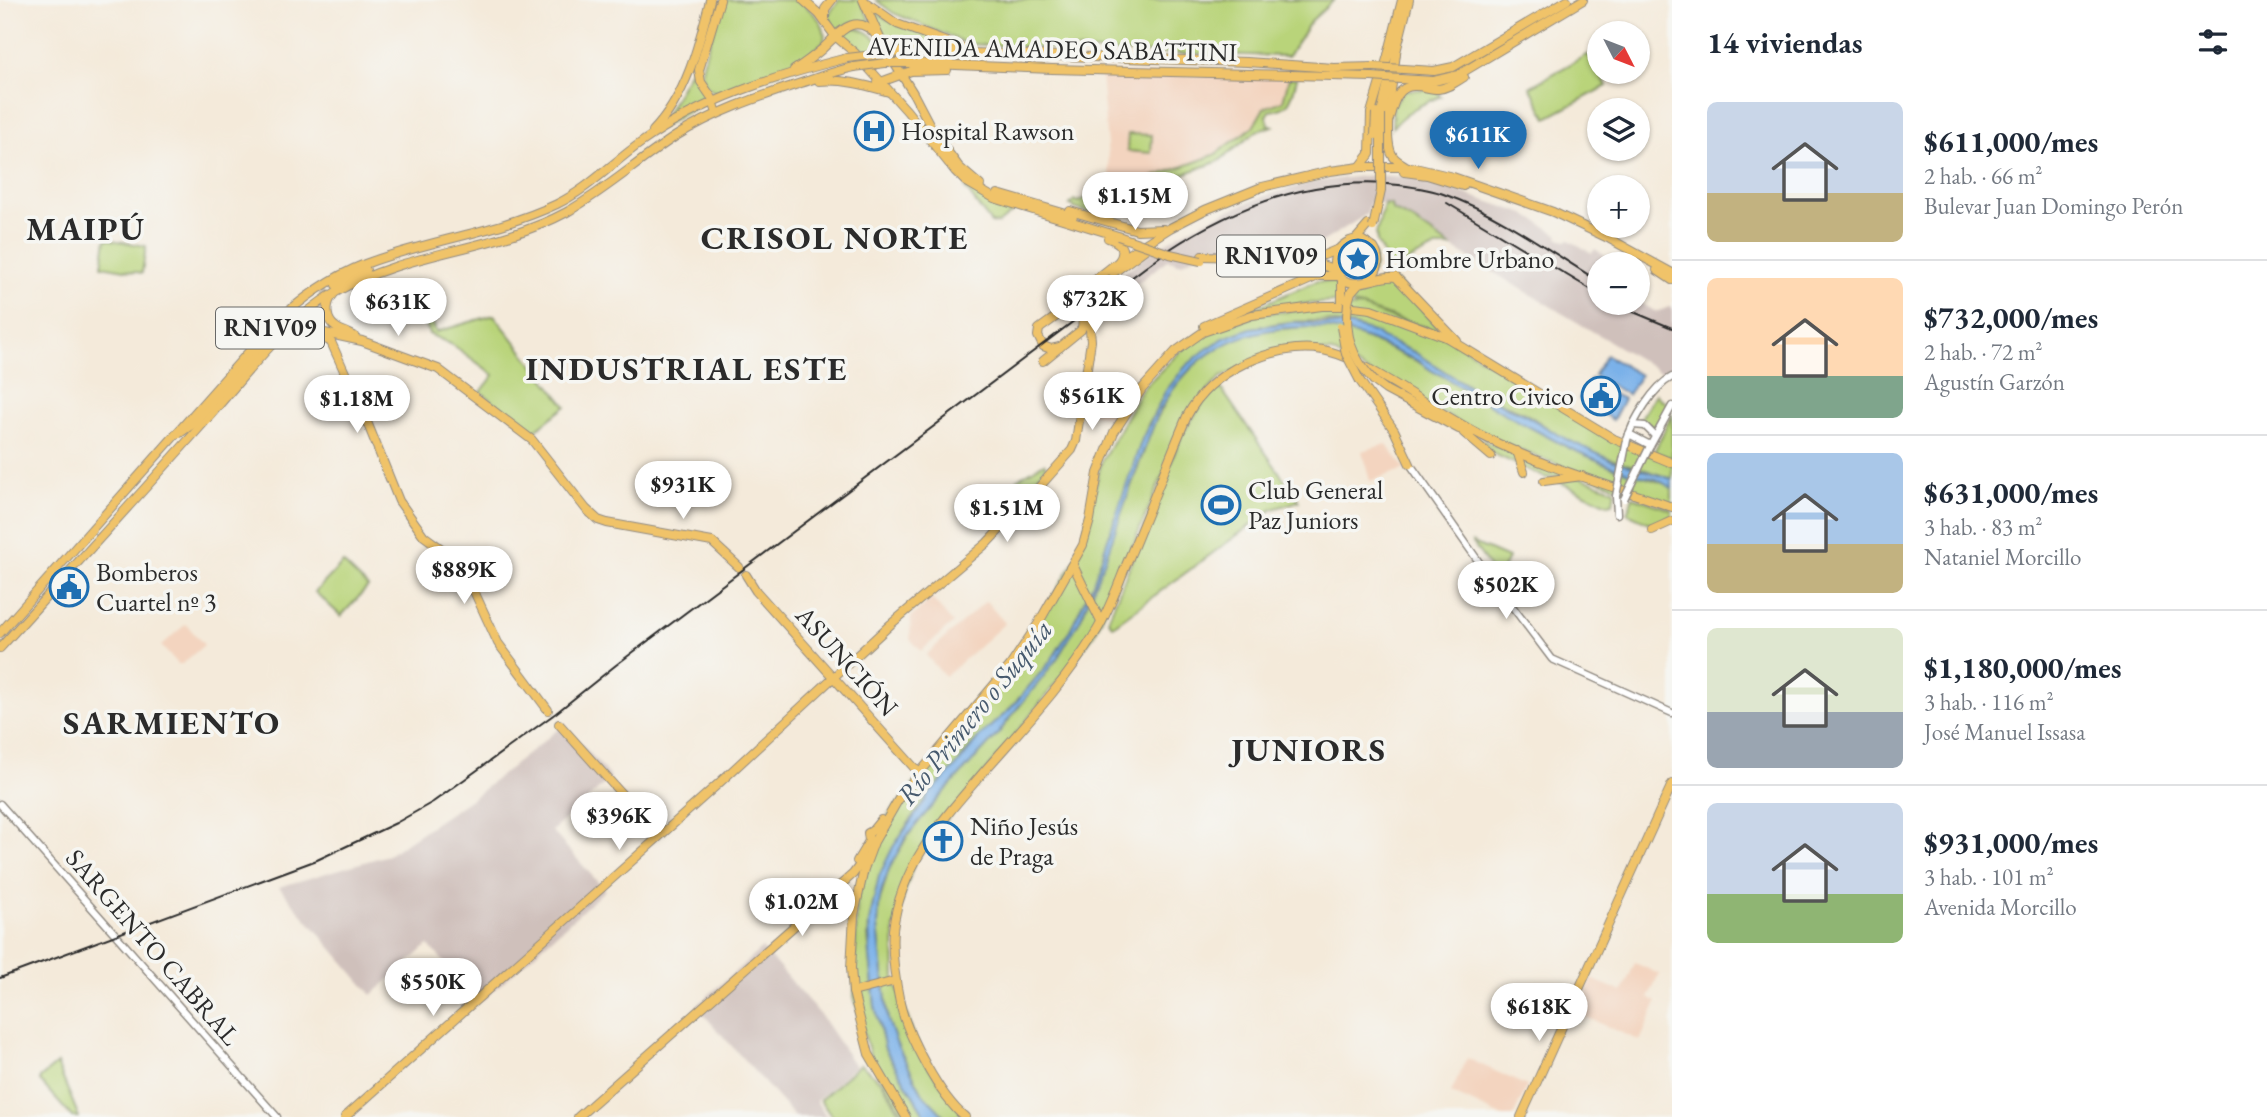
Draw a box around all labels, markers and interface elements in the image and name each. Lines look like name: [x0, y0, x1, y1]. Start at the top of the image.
north arrow: [1587, 21, 1650, 84]
map controls: [1587, 21, 1650, 315]
text: 14 viviendas: [1707, 23, 1863, 62]
icon: filters: [2194, 23, 2232, 61]
street label: AVENIDA AMADEO SABATTINI: [865, 29, 1238, 69]
button: layers: [1587, 98, 1650, 161]
hospital icon: Hospital Rawson: [853, 110, 895, 152]
pin: $611K: [1429, 111, 1527, 171]
place label: Hospital Rawson: [901, 114, 1075, 148]
text: $611K: [1446, 119, 1510, 149]
text: $611,000/mes: [1924, 122, 2098, 161]
icon: home: [1763, 130, 1847, 214]
text: 2 hab. · 66 m²: [1924, 161, 2043, 191]
pin: $1.15M: [1078, 173, 1192, 232]
button: +: [1587, 175, 1650, 238]
text: $1.15M: [1098, 180, 1172, 210]
text: Bulevar Juan Domingo Perón: [1924, 191, 2183, 221]
district label: MAIPÚ: [26, 207, 146, 250]
district label: CRISOL NORTE: [701, 216, 969, 259]
road number: RN1V09: [1217, 235, 1325, 276]
place icon: Hombre Urbano: [1337, 238, 1379, 280]
place label: Hombre Urbano: [1385, 242, 1554, 276]
button: −: [1587, 252, 1650, 315]
pin: $732K: [1046, 276, 1144, 335]
pin: $631K: [349, 278, 447, 338]
text: $732K: [1063, 283, 1127, 313]
text: $631K: [366, 286, 430, 316]
text: $732,000/mes: [1924, 298, 2098, 337]
icon: home: [1763, 306, 1847, 390]
road number: RN1V09: [216, 307, 324, 348]
text: 2 hab. · 72 m²: [1924, 337, 2043, 367]
district label: INDUSTRIAL ESTE: [526, 347, 848, 390]
text: Agustín Garzón: [1924, 367, 2065, 397]
pin: $561K: [1043, 372, 1141, 432]
public building icon: Centro Civico: [1580, 375, 1622, 417]
pin: $1.18M: [300, 376, 414, 435]
place label: Centro Civico: [1431, 379, 1574, 413]
text: $561K: [1060, 380, 1124, 410]
text: $1.18M: [320, 383, 394, 413]
pin: $931K: [634, 462, 732, 521]
text: $931K: [651, 469, 715, 499]
place label: Club General Paz Juniors: [1248, 473, 1383, 537]
text: $631,000/mes: [1924, 473, 2098, 512]
icon: home: [1763, 481, 1847, 565]
pin: $1.51M: [950, 484, 1064, 544]
sports icon: Club General Paz Juniors: [1200, 484, 1242, 526]
text: $1.51M: [970, 492, 1044, 522]
text: 3 hab. · 83 m²: [1924, 512, 2043, 542]
text: Nataniel Morcillo: [1924, 542, 2081, 572]
pin: $889K: [415, 546, 513, 606]
text: $889K: [432, 554, 496, 584]
place label: Bomberos Cuartel nº 3: [96, 555, 216, 619]
pin: $502K: [1457, 562, 1555, 621]
public building icon: Bomberos Cuartel nº 3: [48, 566, 90, 608]
text: $502K: [1474, 569, 1538, 599]
street label: ASUNCIÓN: [788, 598, 906, 724]
water label: Río Primero o Suquía: [888, 612, 1061, 813]
text: $1,180,000/mes: [1924, 648, 2122, 687]
icon: home: [1763, 656, 1847, 740]
text: 3 hab. · 116 m²: [1924, 687, 2054, 717]
district label: SARMIENTO: [63, 701, 281, 744]
text: José Manuel Issasa: [1924, 717, 2085, 747]
district label: JUNIORS: [1228, 728, 1387, 771]
pin: $396K: [570, 792, 668, 852]
text: $396K: [587, 800, 651, 830]
place label: Niño Jesús de Praga: [970, 809, 1078, 873]
church icon: Niño Jesús de Praga: [922, 820, 964, 862]
text: $931,000/mes: [1924, 823, 2098, 862]
icon: home: [1763, 831, 1847, 915]
street label: SARGENTO CABRAL: [58, 842, 248, 1052]
text: 3 hab. · 101 m²: [1924, 862, 2054, 892]
pin: $1.02M: [745, 878, 859, 938]
text: $1.02M: [765, 886, 839, 916]
text: Avenida Morcillo: [1924, 892, 2077, 922]
pin: $550K: [384, 958, 482, 1018]
text: $550K: [401, 966, 465, 996]
pin: $618K: [1490, 984, 1588, 1043]
text: $618K: [1507, 991, 1571, 1021]

